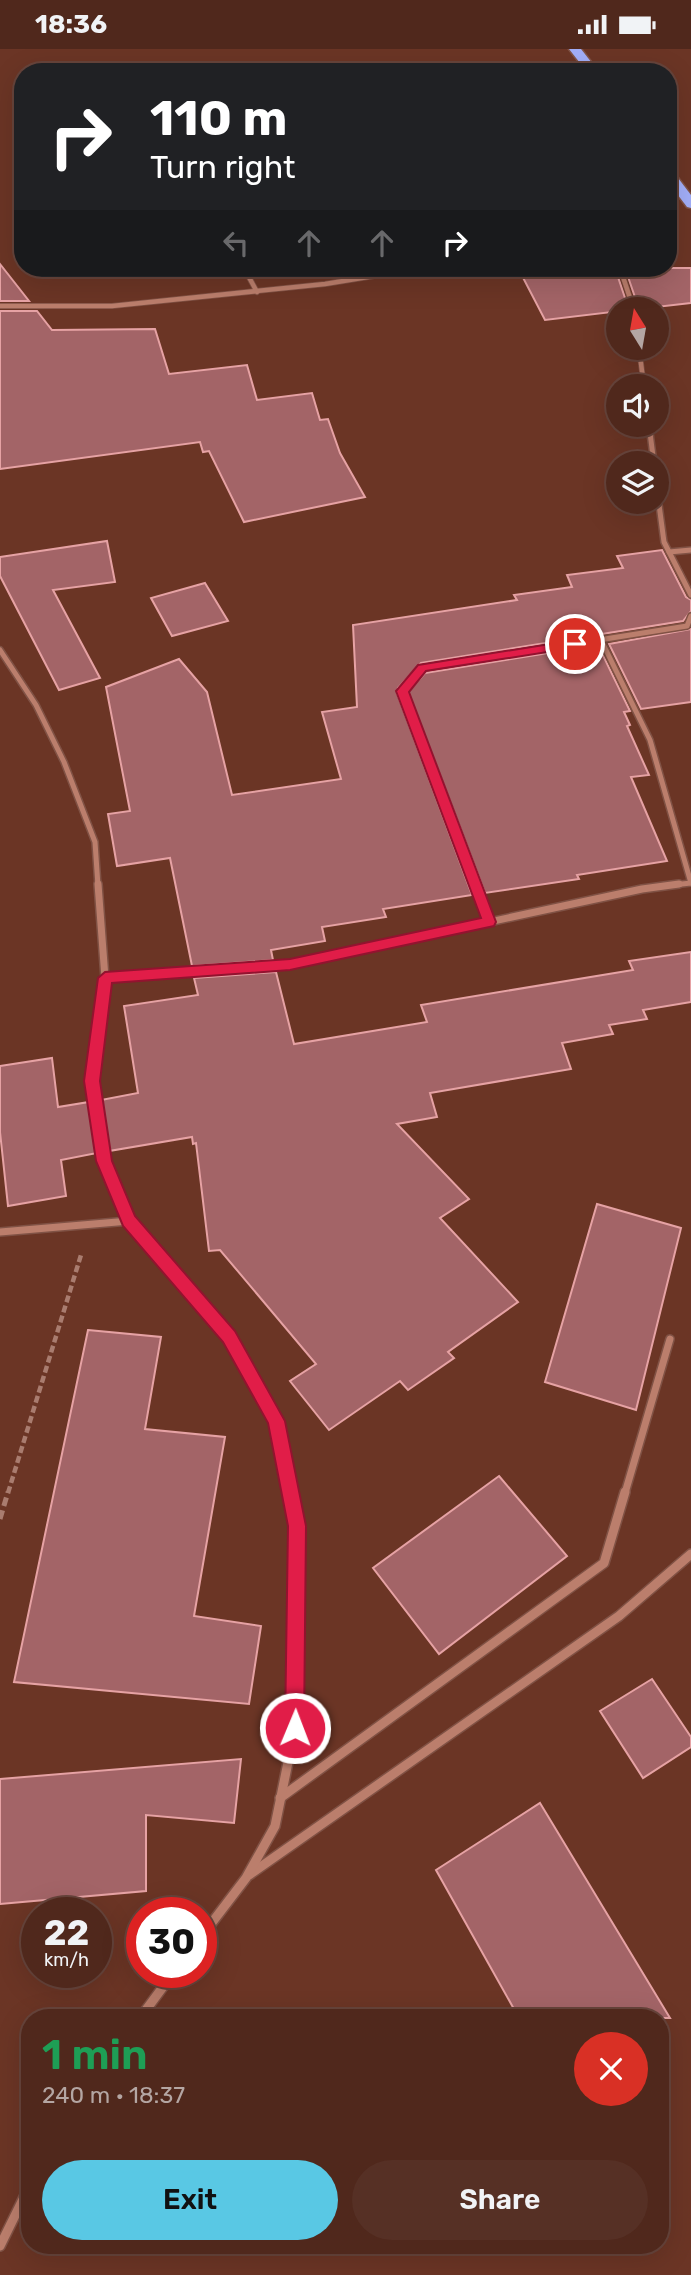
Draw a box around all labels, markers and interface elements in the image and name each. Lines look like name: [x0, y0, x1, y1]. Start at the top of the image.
text: 18:36: [35, 9, 107, 40]
text: 110 m: [150, 89, 287, 147]
icon: right: [35, 91, 126, 182]
text: Turn right: [150, 148, 295, 186]
icon: left: [217, 224, 255, 262]
icon: ahead: [290, 224, 328, 262]
icon: ahead: [363, 224, 401, 262]
icon: right: [436, 224, 474, 262]
north arrow: [606, 297, 668, 361]
map controls: [606, 297, 669, 514]
button: sound: [606, 374, 669, 437]
button: layers: [606, 451, 669, 514]
pin: [545, 614, 605, 674]
icon: arrive: [556, 625, 594, 663]
position arrow: [258, 1691, 332, 1765]
speed limit sign: 30: [126, 1897, 217, 1988]
text: 22: [44, 1912, 89, 1954]
text: km/h: [44, 1949, 89, 1971]
text: 1 min: [42, 2030, 148, 2080]
button: close: [574, 2032, 648, 2106]
text: 240 m · 18:37: [42, 2081, 185, 2109]
button: Exit: [42, 2160, 338, 2240]
button: Share: [352, 2160, 648, 2240]

